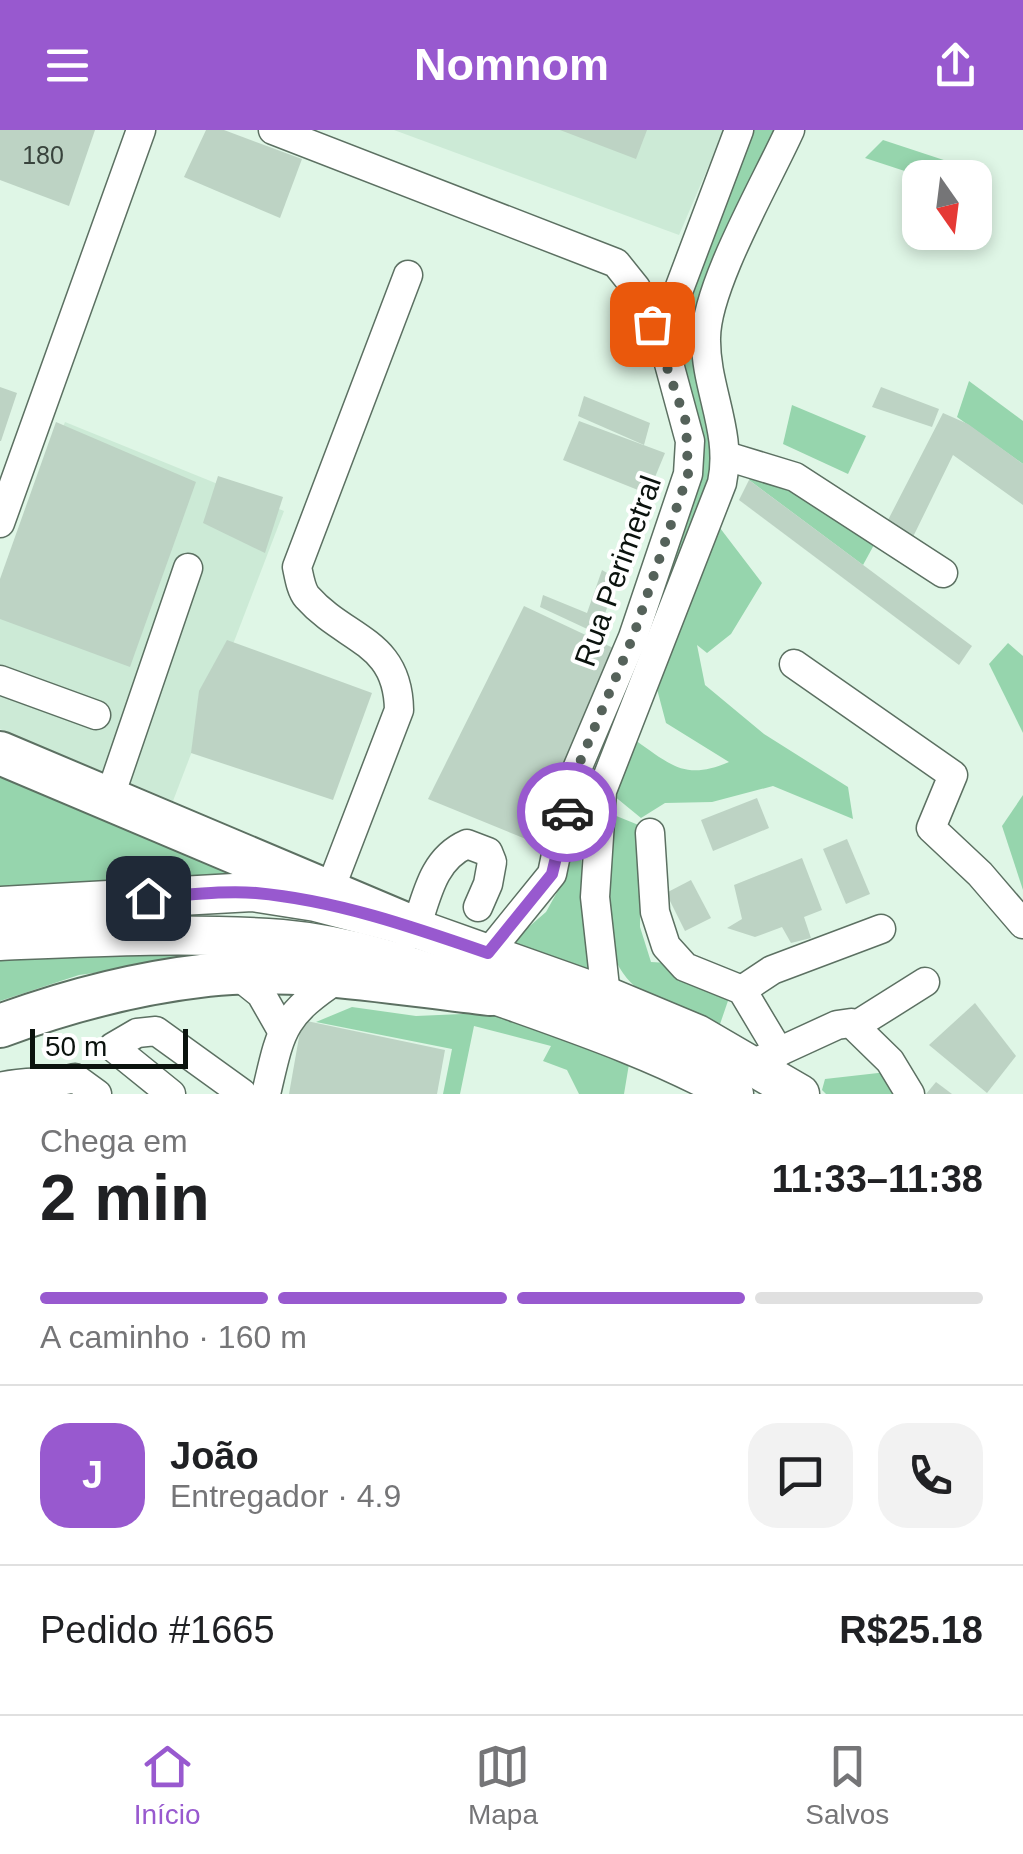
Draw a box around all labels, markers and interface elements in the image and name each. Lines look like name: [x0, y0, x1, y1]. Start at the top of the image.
icon: menu: [40, 38, 95, 93]
icon: share: [928, 38, 983, 93]
text: Nomnom: [414, 39, 609, 90]
house number: 180: [22, 141, 64, 169]
north arrow: [902, 160, 992, 250]
map controls: [902, 160, 992, 250]
pin: [610, 282, 695, 367]
icon: bag: [625, 297, 680, 352]
street label: Rua Perimetral: [568, 471, 667, 670]
courier: [517, 762, 617, 862]
icon: car: [540, 785, 595, 840]
pin: [106, 856, 191, 941]
icon: home: [121, 871, 176, 926]
scale bar: [30, 1024, 188, 1068]
text: 50 m: [45, 1031, 107, 1062]
text: Chega em: [40, 1123, 188, 1159]
text: 11:33–11:38: [772, 1158, 983, 1200]
text: 2 min: [40, 1161, 210, 1234]
text: A caminho · 160 m: [40, 1319, 307, 1355]
button: chat: [748, 1423, 853, 1528]
button: phone: [878, 1423, 983, 1528]
text: João: [170, 1435, 259, 1477]
text: J: [82, 1454, 103, 1496]
text: Entregador · 4.9: [170, 1478, 401, 1514]
text: Pedido #1665: [40, 1609, 275, 1651]
text: R$25.18: [839, 1609, 983, 1651]
tab: Início: [134, 1739, 201, 1831]
tab: Mapa: [468, 1739, 538, 1831]
tab: Salvos: [805, 1739, 889, 1831]

